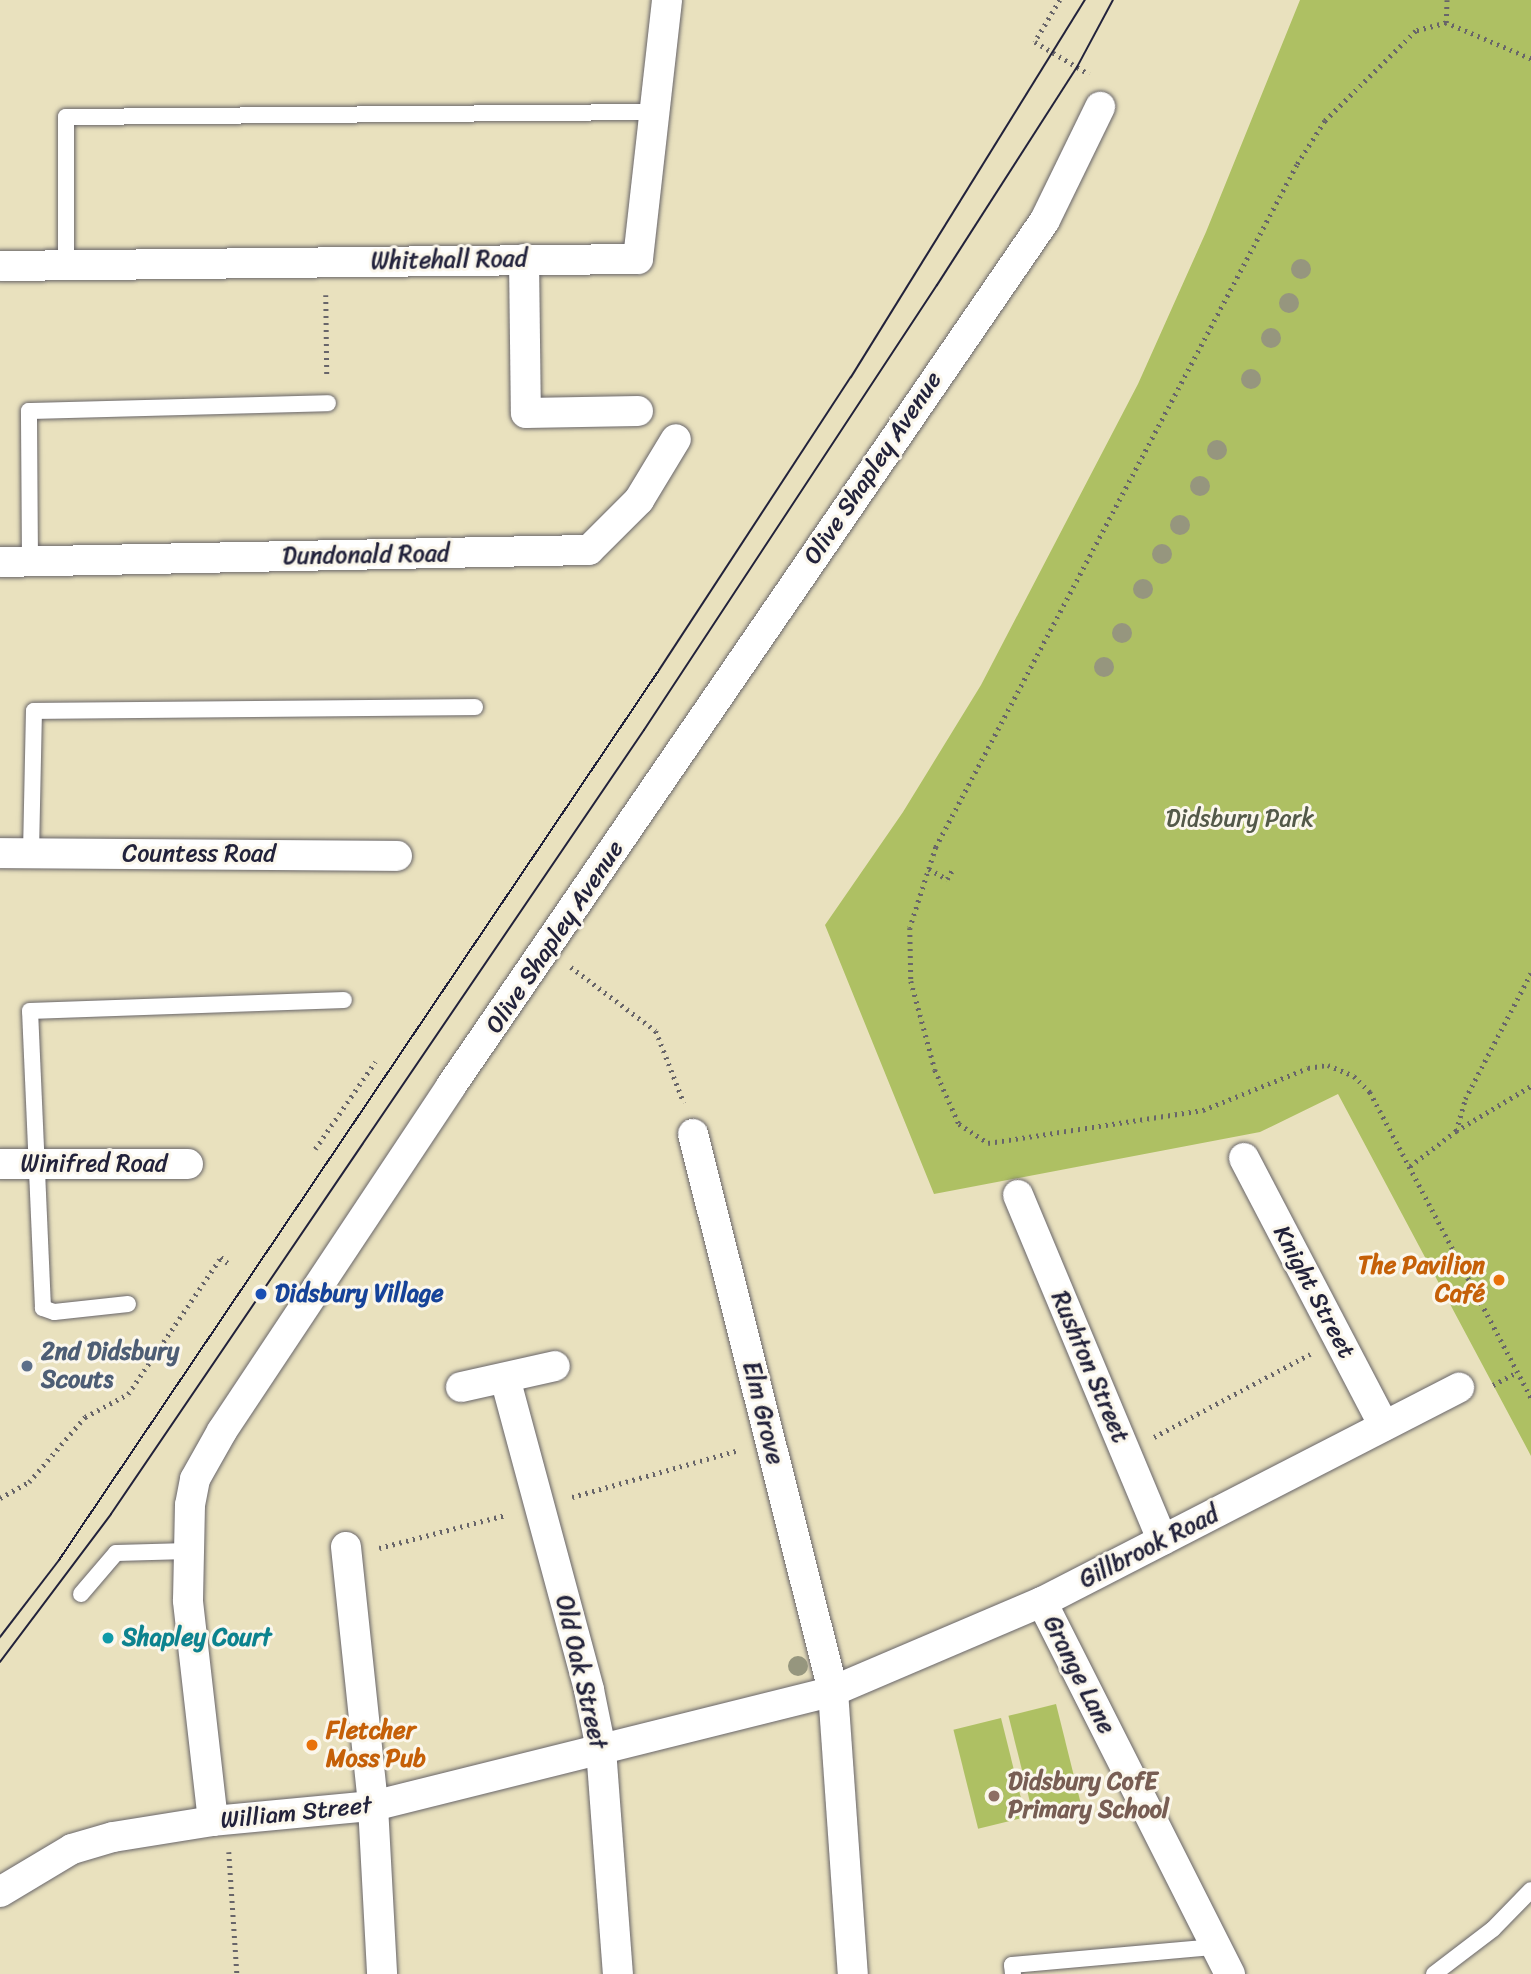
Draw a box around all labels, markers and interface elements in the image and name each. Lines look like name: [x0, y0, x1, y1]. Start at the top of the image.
street label: Whitehall Road: [370, 244, 528, 276]
street label: Olive Shapley Avenue: [798, 366, 948, 570]
street label: Dundonald Road: [282, 539, 450, 571]
park label: Didsbury Park: [1166, 805, 1314, 833]
street label: Olive Shapley Avenue: [480, 835, 630, 1039]
street label: Countess Road: [122, 840, 276, 868]
street label: Winifred Road: [21, 1150, 167, 1178]
street label: Knight Street: [1267, 1221, 1361, 1363]
place label: The Pavilion Café: [1357, 1252, 1485, 1308]
marker: The Pavilion Café: [1491, 1272, 1507, 1288]
place label: Didsbury Village: [275, 1280, 444, 1308]
marker: Didsbury Village: [253, 1286, 269, 1302]
street label: Rushton Street: [1045, 1287, 1135, 1447]
place label: 2nd Didsbury Scouts: [41, 1338, 179, 1394]
marker: 2nd Didsbury Scouts: [19, 1358, 35, 1374]
street label: Elm Grove: [736, 1358, 790, 1468]
street label: Gillbrook Road: [1075, 1500, 1223, 1594]
street label: Old Oak Street: [549, 1592, 613, 1752]
street label: Grange Lane: [1037, 1611, 1121, 1739]
place label: Shapley Court: [122, 1624, 273, 1652]
marker: Shapley Court: [100, 1630, 116, 1646]
place label: Fletcher Moss Pub: [326, 1717, 427, 1773]
marker: Fletcher Moss Pub: [304, 1737, 320, 1753]
place label: Didsbury CofE Primary School: [1008, 1768, 1169, 1824]
marker: Didsbury CofE Primary School: [986, 1788, 1002, 1804]
street label: William Street: [219, 1791, 373, 1835]

